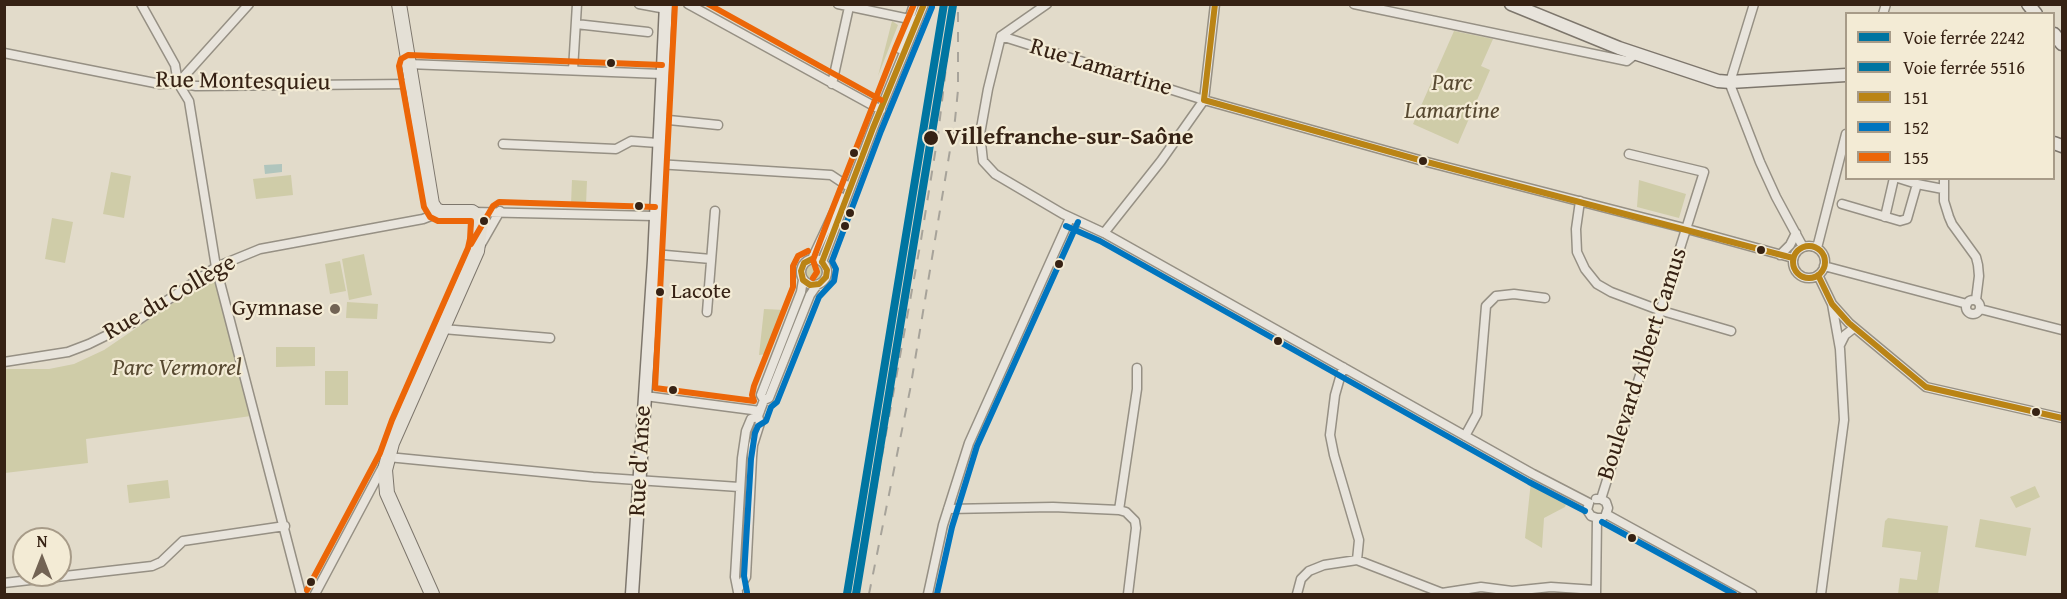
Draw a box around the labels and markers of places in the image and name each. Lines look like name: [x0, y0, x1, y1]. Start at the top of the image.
unlabelled marker: [605, 57, 617, 69]
place label: Villefranche-sur-Saône: [945, 124, 1194, 152]
marker: Villefranche-sur-Saône: [922, 129, 940, 147]
unlabelled marker: [848, 147, 860, 159]
unlabelled marker: [1417, 155, 1429, 167]
unlabelled marker: [633, 200, 645, 212]
unlabelled marker: [844, 207, 856, 219]
unlabelled marker: [478, 215, 490, 227]
unlabelled marker: [839, 220, 851, 232]
unlabelled marker: [1755, 244, 1767, 256]
unlabelled marker: [1053, 258, 1065, 270]
place label: Lacote: [671, 279, 731, 305]
marker: Lacote: [654, 286, 666, 298]
place label: Gymnase: [232, 295, 323, 323]
marker: Gymnase: [328, 302, 342, 316]
unlabelled marker: [1272, 335, 1284, 347]
unlabelled marker: [667, 384, 679, 396]
unlabelled marker: [2030, 406, 2042, 418]
unlabelled marker: [1626, 532, 1638, 544]
unlabelled marker: [305, 576, 317, 588]

